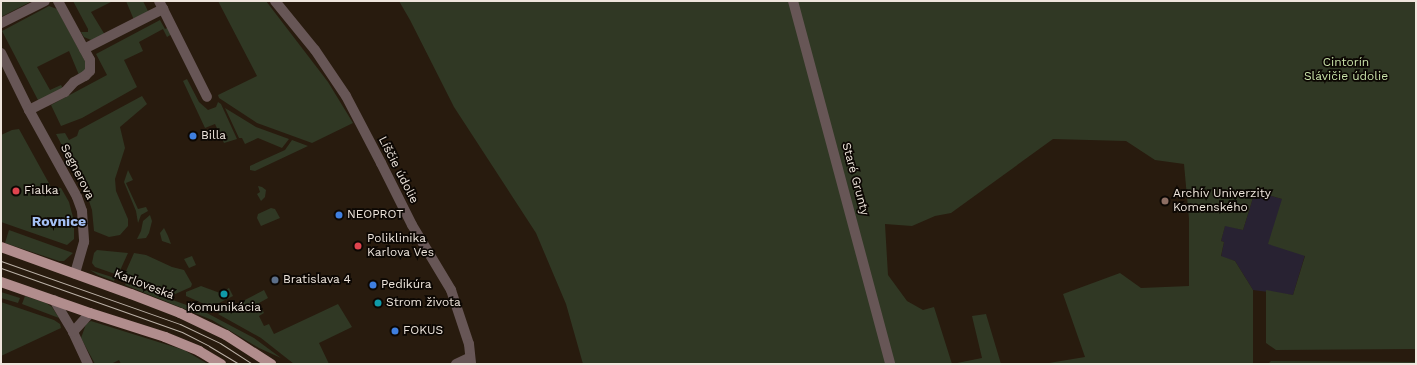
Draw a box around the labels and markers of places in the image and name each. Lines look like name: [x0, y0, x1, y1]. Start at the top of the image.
place label: Billa: [201, 129, 226, 143]
marker: Billa: [188, 131, 198, 141]
place label: Fialka: [24, 184, 58, 198]
marker: Fialka: [11, 186, 21, 196]
place label: Archív Univerzity Komenského: [1173, 187, 1271, 215]
marker: Archív Univerzity Komenského: [1160, 196, 1170, 206]
place label: NEOPROT: [347, 208, 403, 222]
marker: NEOPROT: [334, 210, 344, 220]
place label: Poliklinika Karlova Ves: [367, 232, 435, 260]
marker: Poliklinika Karlova Ves: [352, 240, 364, 252]
place label: Bratislava 4: [283, 273, 351, 287]
marker: Bratislava 4: [270, 275, 280, 285]
place label: Pedikúra: [381, 278, 432, 292]
marker: Pedikúra: [368, 280, 378, 290]
marker: Komunikácia: [219, 289, 229, 299]
place label: Strom života: [386, 296, 461, 310]
marker: Strom života: [373, 298, 383, 308]
place label: Komunikácia: [187, 301, 261, 315]
place label: FOKUS: [403, 324, 443, 338]
marker: FOKUS: [390, 326, 400, 336]

